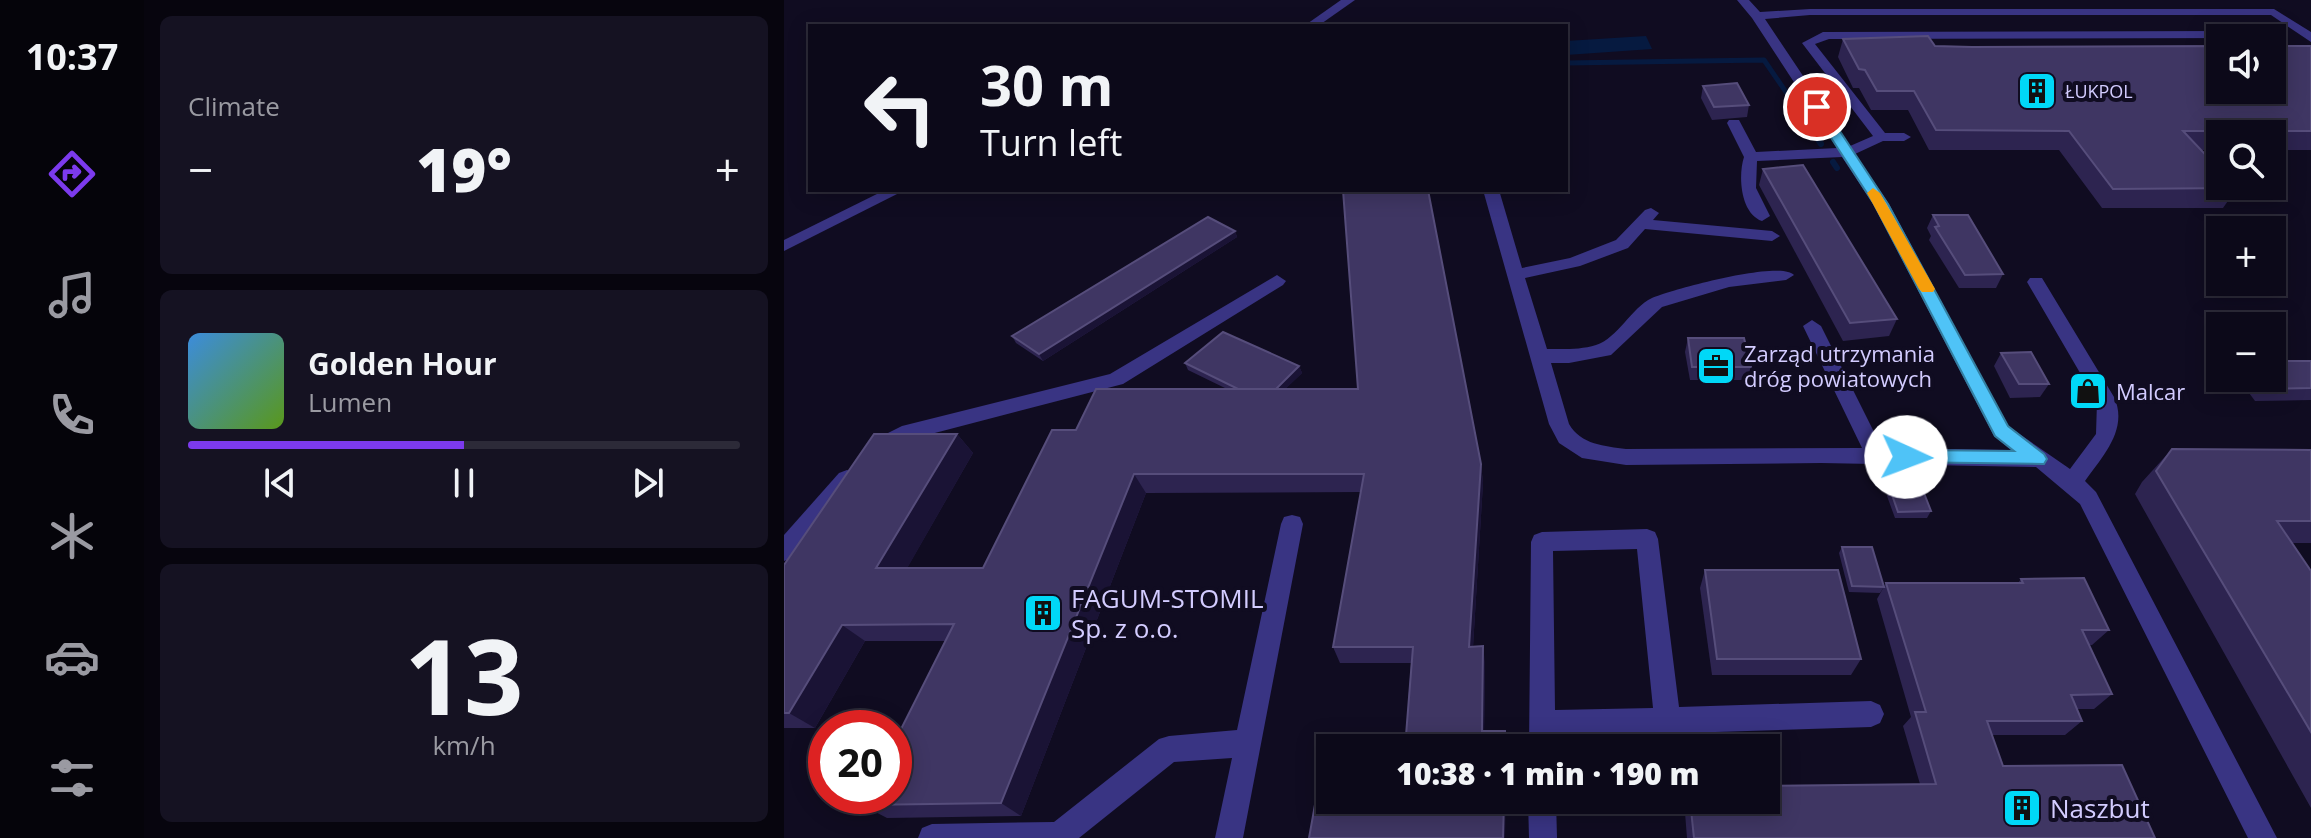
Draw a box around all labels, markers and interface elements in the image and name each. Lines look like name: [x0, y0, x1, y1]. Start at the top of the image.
map controls: [2206, 24, 2286, 392]
button: sound: [2206, 24, 2286, 104]
text: 10:37: [26, 32, 118, 81]
text: 30 m: [980, 46, 1114, 122]
icon: left: [848, 56, 952, 160]
building icon: ŁUKPOL: [2016, 70, 2058, 112]
pin: [1783, 73, 1851, 141]
place label: ŁUKPOL: [2065, 79, 2133, 103]
icon: arrive: [1795, 85, 1839, 129]
text: Climate: [188, 88, 280, 124]
text: Turn left: [980, 118, 1122, 167]
button: search: [2206, 120, 2286, 200]
text: 19°: [416, 128, 512, 210]
text: −: [188, 139, 213, 199]
text: +: [715, 139, 740, 199]
icon: directions: [44, 146, 100, 202]
button: +: [2206, 216, 2286, 296]
icon: music: [44, 267, 100, 323]
button: −: [2206, 312, 2286, 392]
place label: Zarząd utrzymania dróg powiatowych: [1744, 338, 1935, 393]
text: Golden Hour: [308, 343, 497, 384]
office icon: Zarząd utrzymania dróg powiatowych: [1695, 345, 1737, 387]
shop icon: Malcar: [2067, 370, 2109, 412]
place label: Malcar: [2116, 376, 2185, 406]
text: Lumen: [308, 384, 392, 420]
icon: phone: [44, 387, 100, 443]
position arrow: [1864, 415, 1948, 499]
icon: previous: [258, 461, 302, 505]
icon: pause: [442, 461, 486, 505]
icon: next: [626, 461, 670, 505]
icon: climate: [44, 508, 100, 564]
place label: FAGUM-STOMIL Sp. z o.o.: [1071, 580, 1264, 646]
building icon: FAGUM-STOMIL Sp. z o.o.: [1022, 592, 1064, 634]
text: 13: [405, 604, 523, 745]
icon: car: [44, 629, 100, 685]
speed limit sign: 20: [808, 710, 912, 814]
text: km/h: [432, 727, 496, 763]
icon: filters: [44, 750, 100, 806]
text: 10:38 · 1 min · 190 m: [1396, 753, 1700, 794]
building icon: Naszbut: [2001, 787, 2043, 829]
place label: Naszbut: [2050, 790, 2150, 826]

